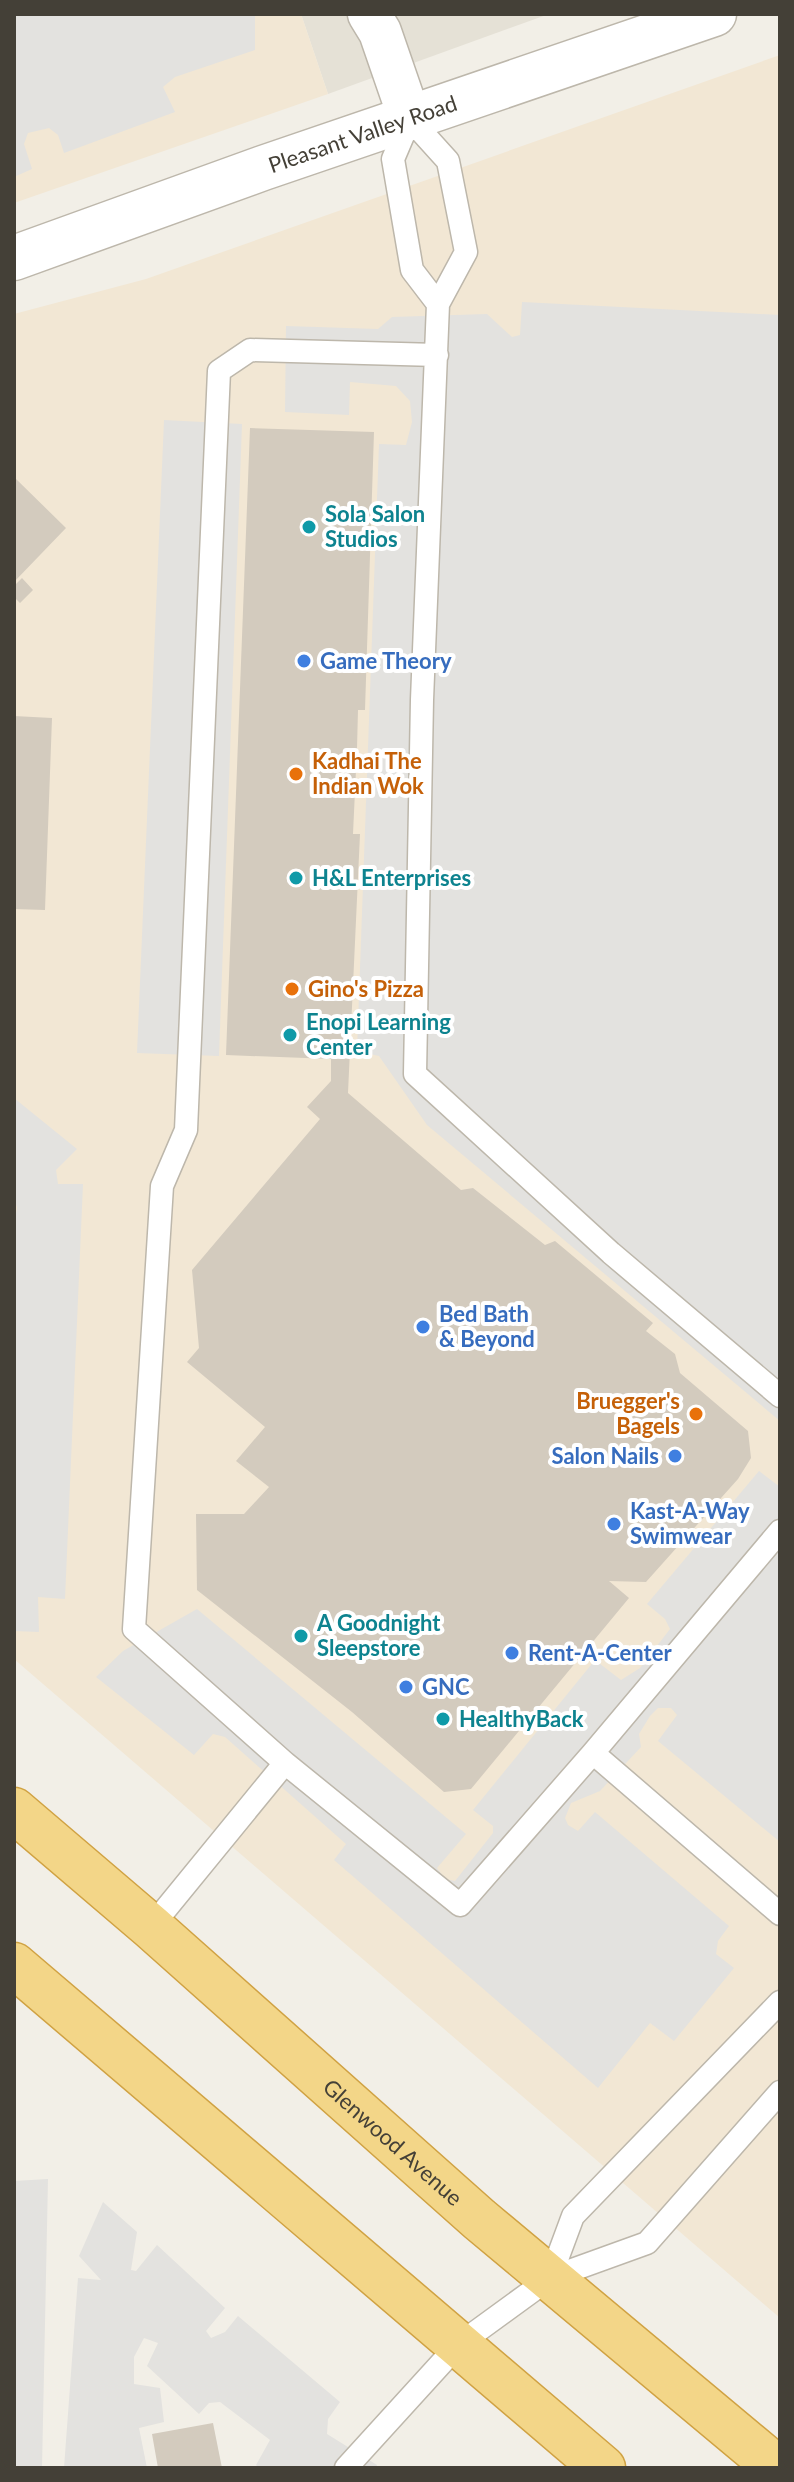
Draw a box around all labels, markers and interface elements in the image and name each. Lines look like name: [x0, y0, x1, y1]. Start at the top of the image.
street label: Pleasant Valley Road: [265, 89, 460, 178]
place label: Sola Salon Studios: [325, 500, 425, 552]
marker: Sola Salon Studios: [300, 518, 318, 536]
place label: Game Theory: [320, 647, 452, 674]
marker: Game Theory: [295, 652, 313, 670]
place label: Kadhai The Indian Wok: [312, 747, 424, 799]
marker: Kadhai The Indian Wok: [287, 765, 305, 783]
place label: H&L Enterprises: [312, 864, 471, 891]
marker: H&L Enterprises: [287, 869, 305, 887]
place label: Gino's Pizza: [308, 975, 424, 1002]
marker: Gino's Pizza: [283, 980, 301, 998]
place label: Enopi Learning Center: [306, 1008, 451, 1060]
marker: Enopi Learning Center: [281, 1026, 299, 1044]
place label: Bed Bath & Beyond: [439, 1300, 535, 1352]
marker: Bed Bath & Beyond: [414, 1318, 432, 1336]
place label: Bruegger's Bagels: [576, 1387, 680, 1439]
marker: Bruegger's Bagels: [687, 1405, 705, 1423]
place label: Salon Nails: [551, 1442, 659, 1469]
marker: Salon Nails: [666, 1447, 684, 1465]
place label: Kast-A-Way Swimwear: [630, 1497, 750, 1549]
marker: Kast-A-Way Swimwear: [605, 1515, 623, 1533]
place label: A Goodnight Sleepstore: [316, 1609, 441, 1661]
marker: A Goodnight Sleepstore: [292, 1627, 310, 1645]
place label: Rent-A-Center: [528, 1639, 672, 1666]
marker: Rent-A-Center: [503, 1644, 521, 1662]
place label: GNC: [422, 1673, 470, 1700]
marker: GNC: [397, 1678, 415, 1696]
place label: HealthyBack: [459, 1705, 584, 1732]
marker: HealthyBack: [434, 1710, 452, 1728]
street label: Glenwood Avenue: [318, 2073, 468, 2211]

